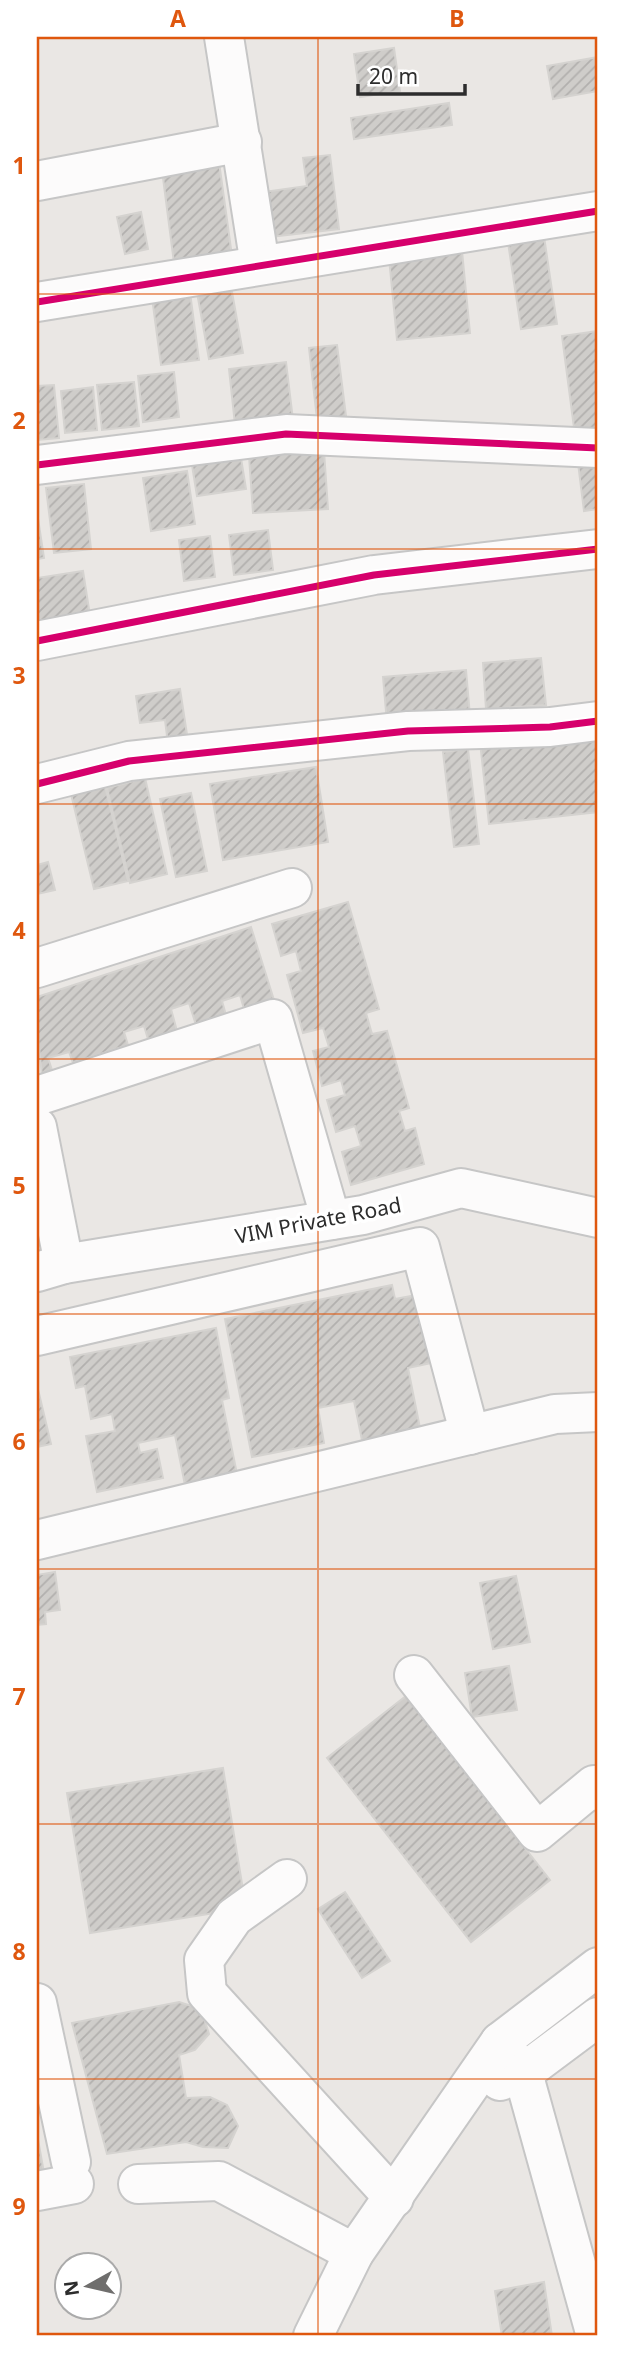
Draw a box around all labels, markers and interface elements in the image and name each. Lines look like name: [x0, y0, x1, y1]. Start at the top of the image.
text: A: [170, 2, 186, 34]
text: B: [449, 2, 465, 34]
scale bar: [358, 52, 465, 96]
text: 20 m: [369, 62, 418, 90]
text: 1: [12, 149, 26, 181]
text: 2: [12, 404, 26, 436]
text: 3: [12, 659, 26, 691]
text: 4: [12, 914, 26, 946]
text: 5: [12, 1169, 26, 1201]
street label: VIM Private Road: [232, 1190, 404, 1250]
text: 6: [12, 1425, 26, 1457]
text: 7: [12, 1680, 26, 1712]
text: 8: [12, 1935, 26, 1967]
text: 9: [12, 2190, 26, 2222]
north arrow: [52, 2250, 122, 2320]
text: N: [57, 2279, 85, 2298]

